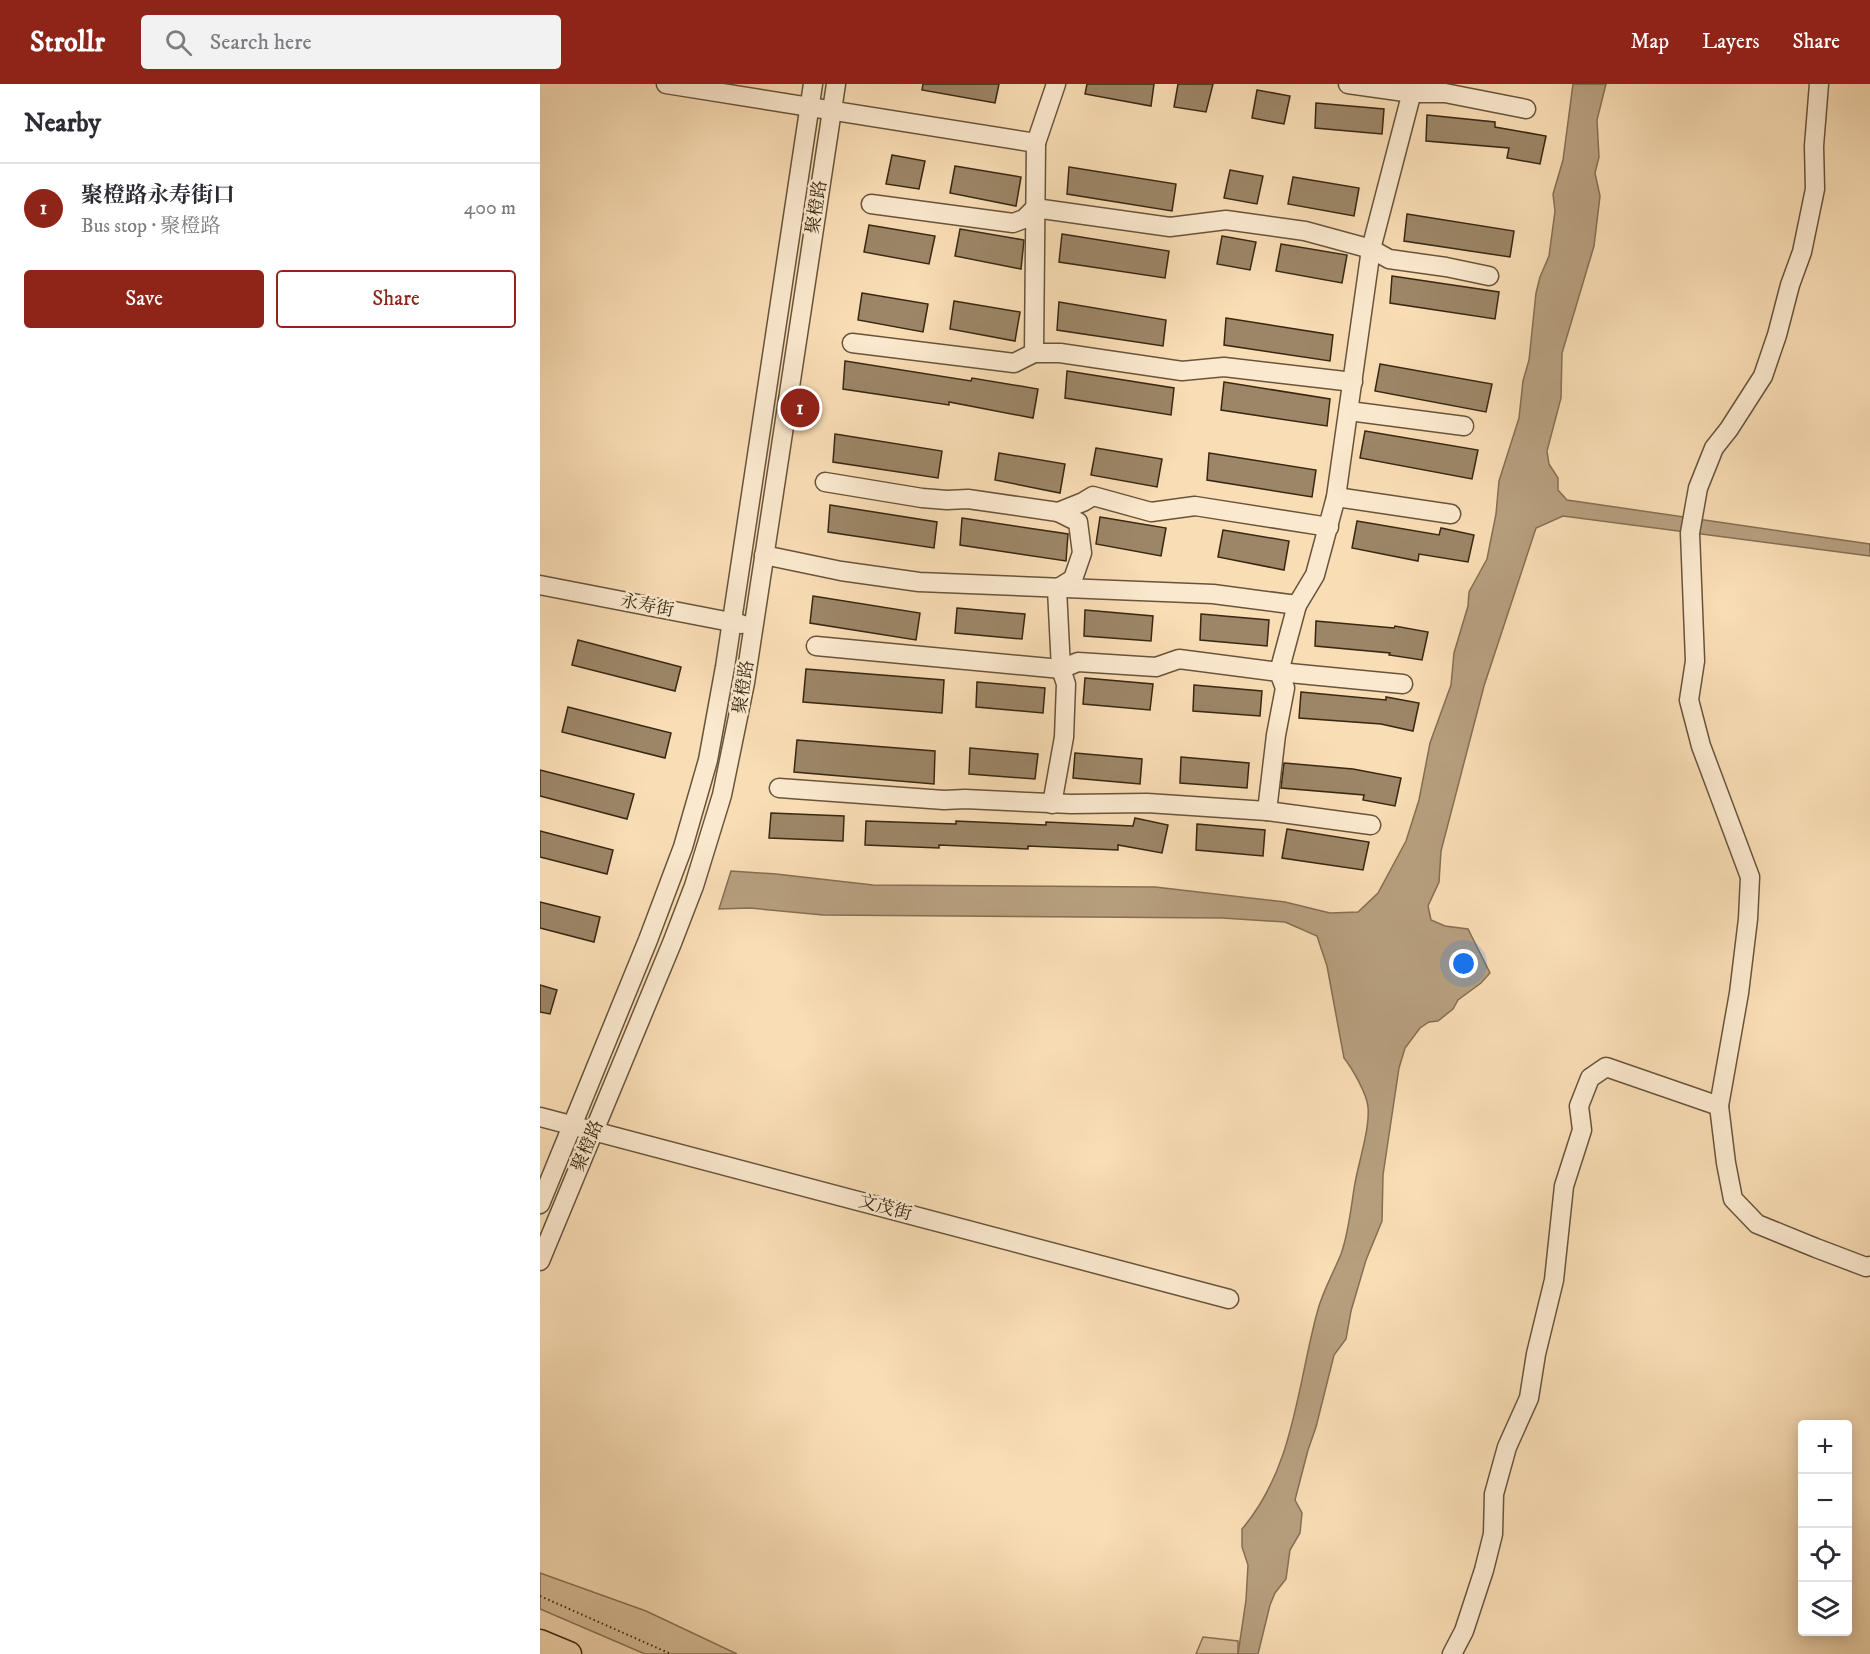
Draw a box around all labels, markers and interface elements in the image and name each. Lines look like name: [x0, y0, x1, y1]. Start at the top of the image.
search box: [141, 15, 561, 69]
text: Strollr: [30, 25, 105, 60]
icon: search: [162, 26, 195, 59]
text: Search here: [210, 29, 312, 56]
text: Map: [1630, 29, 1669, 55]
text: Layers: [1702, 29, 1760, 55]
text: Share: [1793, 29, 1840, 55]
text: Nearby: [24, 107, 101, 140]
street label: 聚橙路: [802, 179, 832, 235]
text: 聚橙路永寿街口: [81, 182, 235, 209]
text: 1: [40, 196, 47, 221]
text: 400 m: [464, 196, 516, 221]
text: Bus stop · 聚橙路: [81, 214, 221, 239]
button: Save: [24, 270, 264, 328]
button: Share: [276, 270, 516, 328]
pin: 1: [780, 386, 820, 430]
street label: 永寿街: [618, 590, 676, 622]
street label: 聚橙路: [729, 659, 759, 715]
your location: [1449, 949, 1478, 978]
street label: 聚橙路: [567, 1117, 609, 1175]
street label: 文茂街: [856, 1190, 914, 1226]
map controls: [1798, 1420, 1852, 1636]
button: +: [1798, 1420, 1852, 1474]
button: −: [1798, 1474, 1852, 1528]
button: locate: [1798, 1528, 1852, 1582]
button: layers: [1798, 1582, 1852, 1636]

